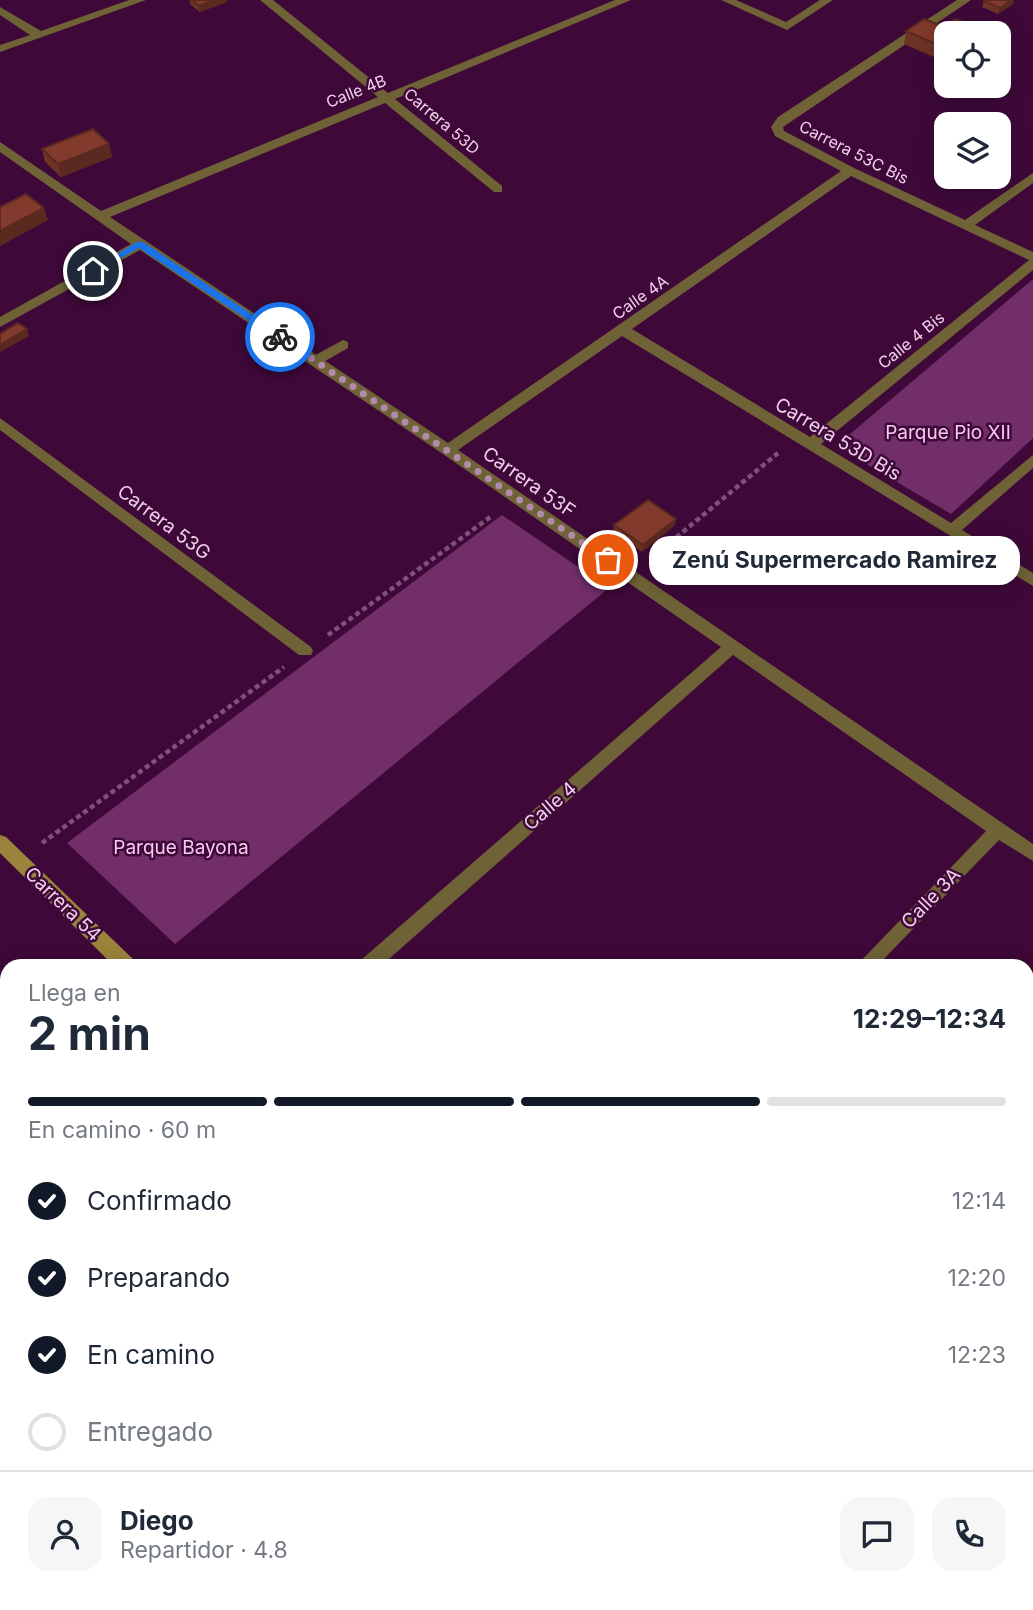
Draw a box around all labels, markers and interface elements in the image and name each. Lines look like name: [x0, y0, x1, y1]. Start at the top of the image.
map controls: [934, 21, 1011, 189]
button: locate: [934, 21, 1011, 98]
street label: Calle 4B: [323, 70, 389, 112]
street label: Carrera 53D: [400, 84, 484, 158]
button: layers: [934, 112, 1011, 189]
street label: Carrera 53C Bis: [796, 116, 912, 188]
pin: [63, 241, 123, 301]
icon: home: [74, 252, 112, 290]
street label: Calle 4A: [608, 271, 672, 323]
courier: [245, 302, 315, 372]
street label: Calle 4 Bis: [874, 307, 948, 373]
icon: bike: [261, 318, 299, 356]
street label: Carrera 53D Bis: [771, 392, 905, 486]
park label: Parque Pio XII: [885, 421, 1011, 444]
street label: Carrera 53F: [478, 442, 580, 522]
street label: Carrera 53G: [113, 480, 215, 564]
pin: [578, 530, 638, 590]
callout: Zenú Supermercado Ramirez: [650, 536, 1021, 584]
icon: bag: [589, 541, 627, 579]
text: Zenú Supermercado Ramirez: [672, 546, 997, 574]
street label: Calle 4: [519, 777, 581, 835]
park label: Parque Bayona: [113, 836, 249, 859]
street label: Carrera 54: [20, 862, 106, 946]
street label: Calle 3A: [897, 863, 965, 933]
text: Llega en: [28, 979, 120, 1007]
text: 12:29–12:34: [853, 1003, 1006, 1034]
text: 2 min: [28, 1005, 151, 1061]
text: En camino · 60 m: [28, 1116, 216, 1144]
icon: check: [28, 1182, 66, 1220]
text: Confirmado: [87, 1185, 232, 1216]
text: 12:14: [952, 1187, 1006, 1215]
icon: check: [28, 1259, 66, 1297]
text: Preparando: [87, 1262, 230, 1293]
text: 12:20: [947, 1264, 1006, 1292]
icon: check: [28, 1336, 66, 1374]
text: En camino: [87, 1339, 215, 1370]
text: 12:23: [948, 1341, 1006, 1369]
text: Entregado: [87, 1416, 213, 1447]
button: person: [28, 1497, 102, 1571]
button: chat: [840, 1497, 914, 1571]
button: phone: [932, 1497, 1006, 1571]
text: Diego: [120, 1505, 194, 1536]
text: Repartidor · 4.8: [120, 1536, 288, 1564]

